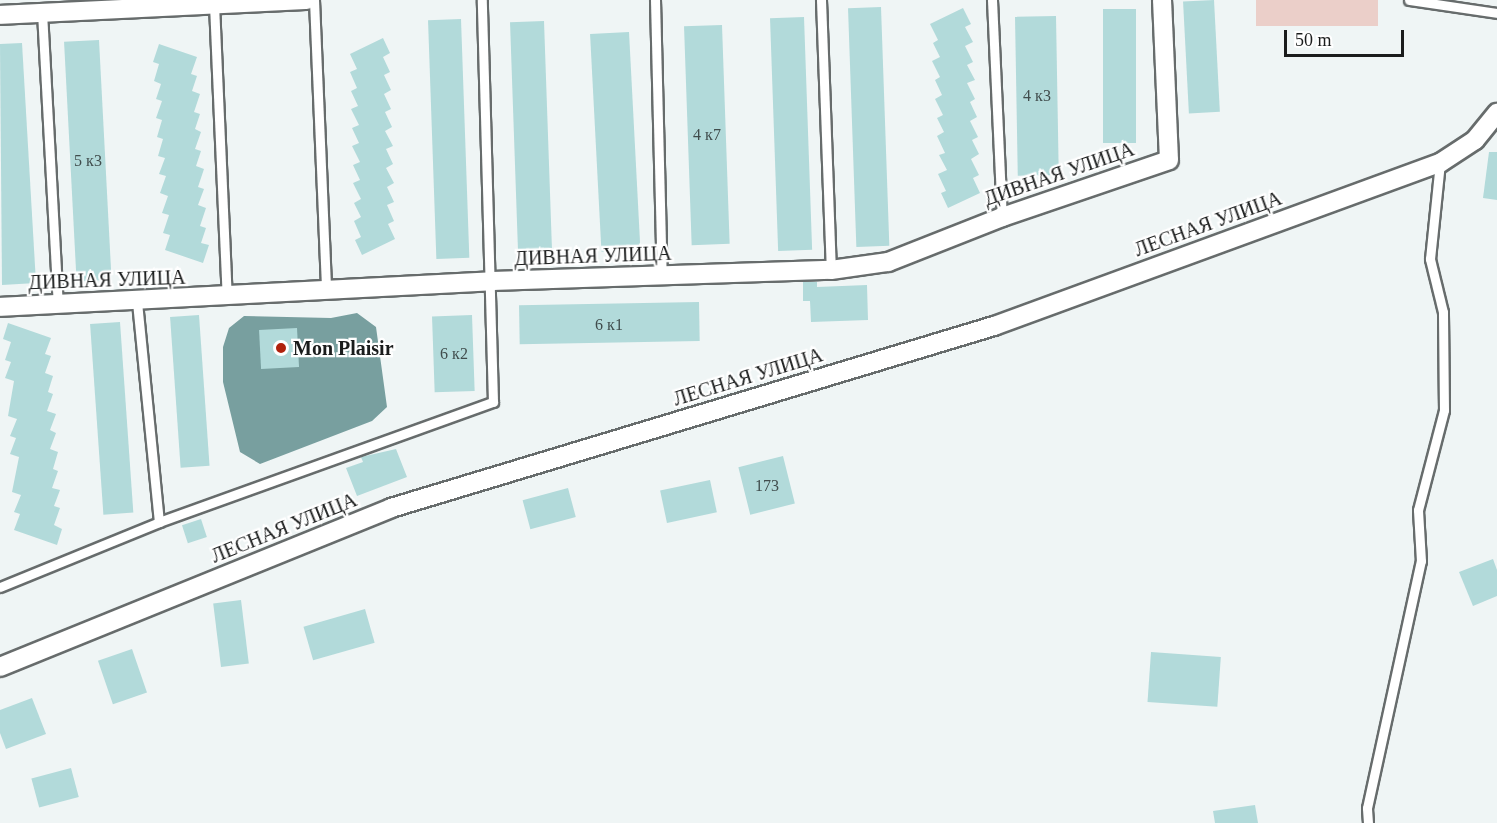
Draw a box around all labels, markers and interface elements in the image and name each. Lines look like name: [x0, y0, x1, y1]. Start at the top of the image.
scale bar: [1287, 18, 1407, 56]
text: 50 m: [1295, 30, 1332, 50]
house number: 4 к3: [1023, 86, 1051, 106]
house number: 4 к7: [693, 125, 721, 145]
street label: ДИВНАЯ УЛИЦА: [981, 137, 1137, 211]
house number: 5 к3: [74, 151, 102, 171]
street label: ЛЕСНАЯ УЛИЦА: [1131, 186, 1285, 262]
street label: ДИВНАЯ УЛИЦА: [514, 241, 672, 271]
street label: ДИВНАЯ УЛИЦА: [28, 265, 186, 295]
house number: 6 к1: [595, 315, 623, 335]
place label: Mon Plaisir: [293, 336, 394, 360]
marker: Mon Plaisir: [274, 341, 288, 355]
street label: ЛЕСНАЯ УЛИЦА: [670, 343, 826, 411]
house number: 6 к2: [440, 344, 468, 364]
house number: 173: [755, 476, 779, 496]
street label: ЛЕСНАЯ УЛИЦА: [208, 488, 360, 568]

